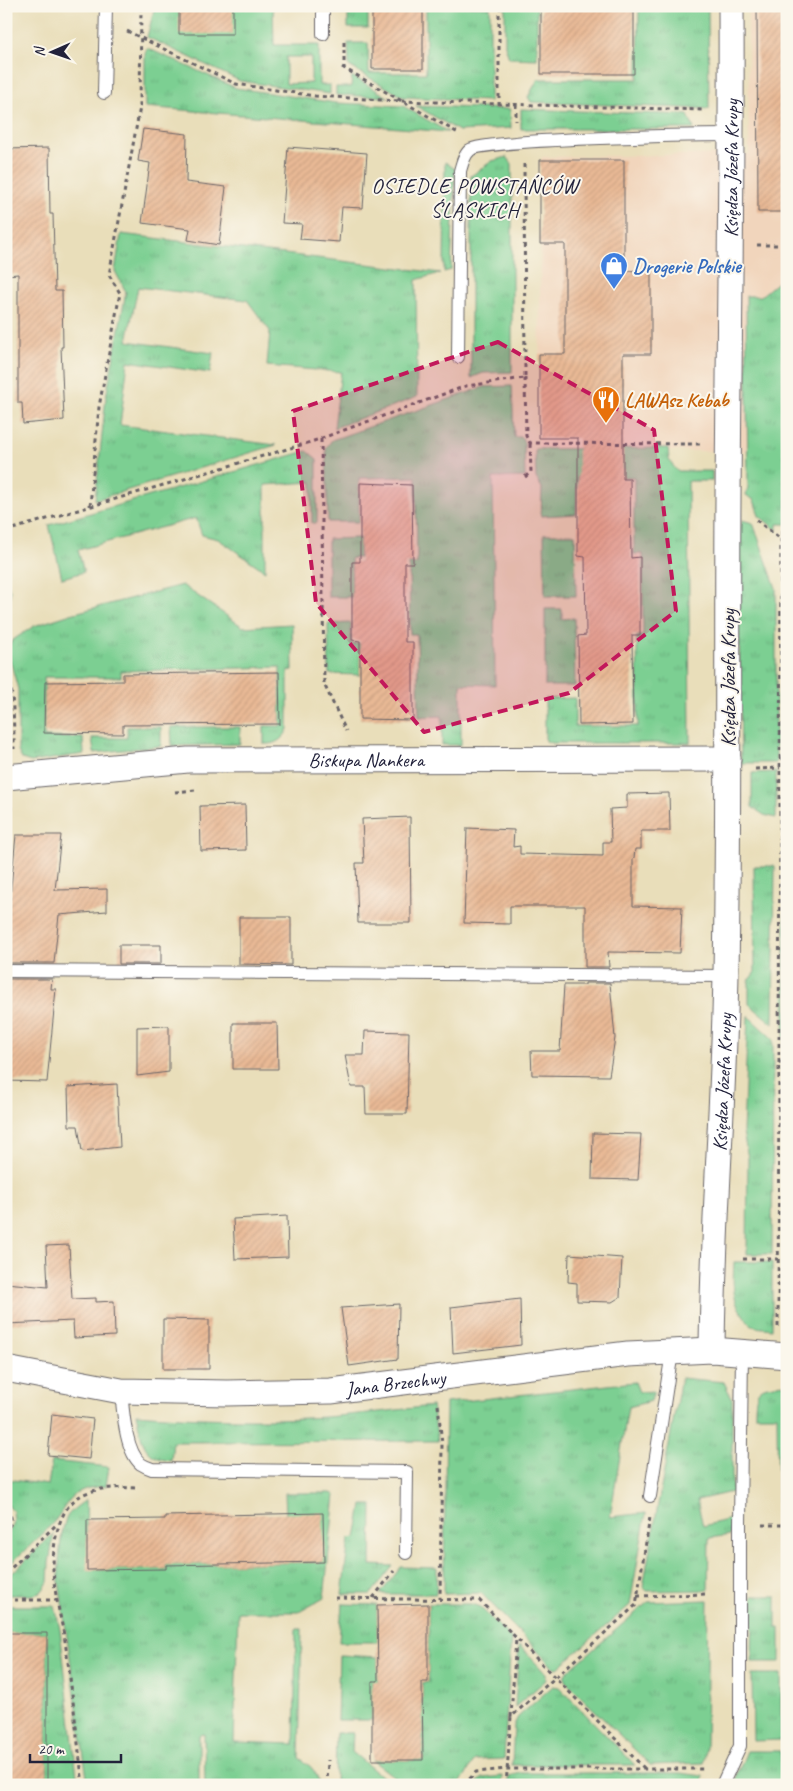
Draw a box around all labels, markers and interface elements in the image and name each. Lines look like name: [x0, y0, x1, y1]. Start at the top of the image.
north arrow: [28, 28, 78, 78]
text: N: [31, 45, 48, 57]
street label: Księdza Józefa Krupy: [718, 98, 744, 237]
district label: OSIEDLE POWSTAŃCÓW ŚLĄSKICH: [372, 173, 581, 223]
shop icon: Drogerie Polskie: [599, 251, 629, 290]
place label: Drogerie Polskie: [633, 254, 743, 279]
restaurant icon: LAWAsz Kebab: [591, 385, 621, 424]
place label: LAWAsz Kebab: [625, 388, 731, 413]
street label: Księdza Józefa Krupy: [716, 608, 741, 747]
street label: Biskupa Nankera: [308, 747, 426, 772]
street label: Księdza Józefa Krupy: [707, 1012, 738, 1152]
street label: Jana Brzechwy: [343, 1364, 449, 1402]
scale bar: [30, 1731, 121, 1763]
text: 20 m: [38, 1740, 65, 1759]

